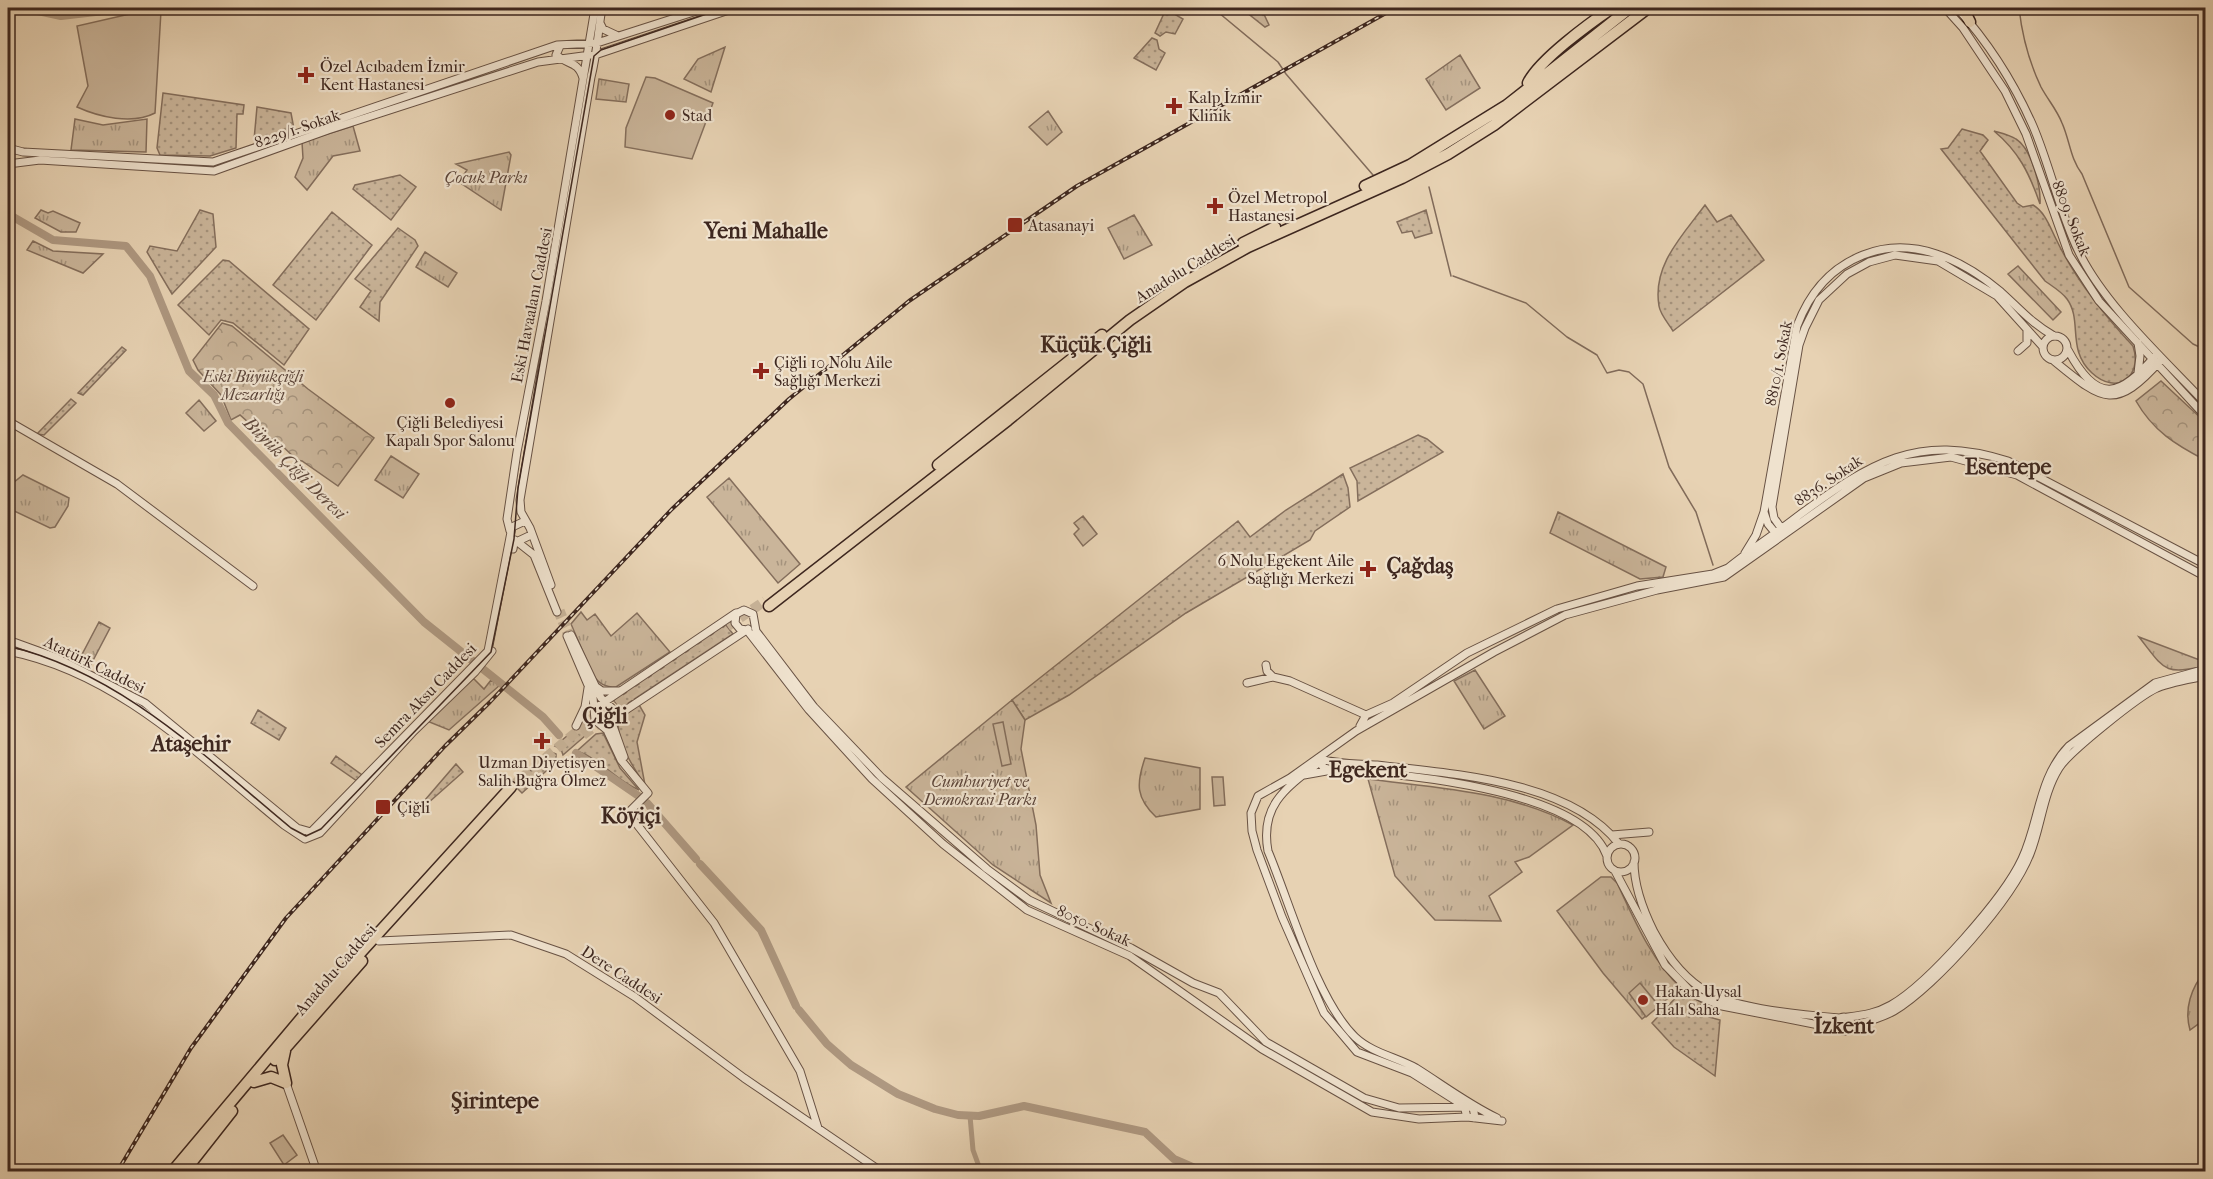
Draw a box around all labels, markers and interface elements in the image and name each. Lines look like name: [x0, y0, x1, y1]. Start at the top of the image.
place label: Özel Acıbadem İzmir Kent Hastanesi: [320, 57, 465, 94]
marker: Özel Acıbadem İzmir Kent Hastanesi: [297, 66, 315, 84]
place label: Kalp İzmir Klinik: [1188, 88, 1262, 125]
marker: Kalp İzmir Klinik: [1165, 97, 1183, 115]
street label: 8229/1. Sokak: [252, 105, 343, 152]
place label: Stad: [682, 106, 712, 125]
marker: Stad: [663, 108, 677, 122]
park label: Çocuk Parkı: [445, 168, 528, 187]
street label: 8809. Sokak: [2048, 178, 2096, 259]
place label: Özel Metropol Hastanesi: [1228, 188, 1328, 225]
marker: Özel Metropol Hastanesi: [1206, 197, 1224, 215]
marker: Atasanayi: [1006, 216, 1024, 234]
place label: Atasanayi: [1027, 216, 1095, 235]
district label: Yeni Mahalle: [703, 218, 828, 244]
street label: Eski Havaalanı Caddesi: [507, 226, 556, 384]
street label: Anadolu Caddesi: [1131, 230, 1239, 307]
street label: 8810/1. Sokak: [1761, 318, 1796, 407]
district label: Küçük Çiğli: [1040, 332, 1152, 359]
place label: Çiğli 10 Nolu Aile Sağlığı Merkezi: [774, 353, 892, 390]
marker: Çiğli 10 Nolu Aile Sağlığı Merkezi: [752, 362, 770, 380]
park label: Eski Büyükçiğli Mezarlığı: [202, 367, 305, 404]
marker: Çiğli Belediyesi Kapalı Spor Salonu: [443, 396, 457, 410]
water label: Büyük Çiğli Deresi: [238, 412, 352, 525]
place label: Çiğli Belediyesi Kapalı Spor Salonu: [385, 413, 515, 450]
street label: 8836. Sokak: [1791, 450, 1867, 510]
district label: Esentepe: [1965, 454, 2051, 480]
place label: 6 Nolu Egekent Aile Sağlığı Merkezi: [1218, 551, 1354, 588]
district label: Çağdaş: [1386, 553, 1454, 580]
marker: 6 Nolu Egekent Aile Sağlığı Merkezi: [1359, 560, 1377, 578]
street label: Atatürk Caddesi: [40, 631, 149, 697]
street label: Semra Aksu Caddesi: [371, 639, 480, 752]
district label: Çiğli: [582, 703, 628, 730]
district label: Ataşehir: [149, 731, 231, 757]
marker: Uzman Diyetisyen Salih Buğra Ölmez: [533, 732, 551, 750]
place label: Uzman Diyetisyen Salih Buğra Ölmez: [478, 753, 606, 790]
district label: Egekent: [1329, 757, 1408, 783]
park label: Cumhuriyet ve Demokrasi Parkı: [923, 772, 1037, 809]
marker: Çiğli: [374, 798, 392, 816]
place label: Çiğli: [397, 798, 430, 818]
district label: Köyiçi: [601, 803, 662, 829]
street label: 8050. Sokak: [1054, 901, 1135, 951]
street label: Anadolu Caddesi: [290, 920, 380, 1020]
street label: Dere Caddesi: [578, 941, 666, 1008]
place label: Hakan Uysal Halı Saha: [1655, 982, 1742, 1019]
marker: Hakan Uysal Halı Saha: [1636, 993, 1650, 1007]
district label: İzkent: [1814, 1011, 1875, 1039]
district label: Şirintepe: [451, 1088, 539, 1114]

